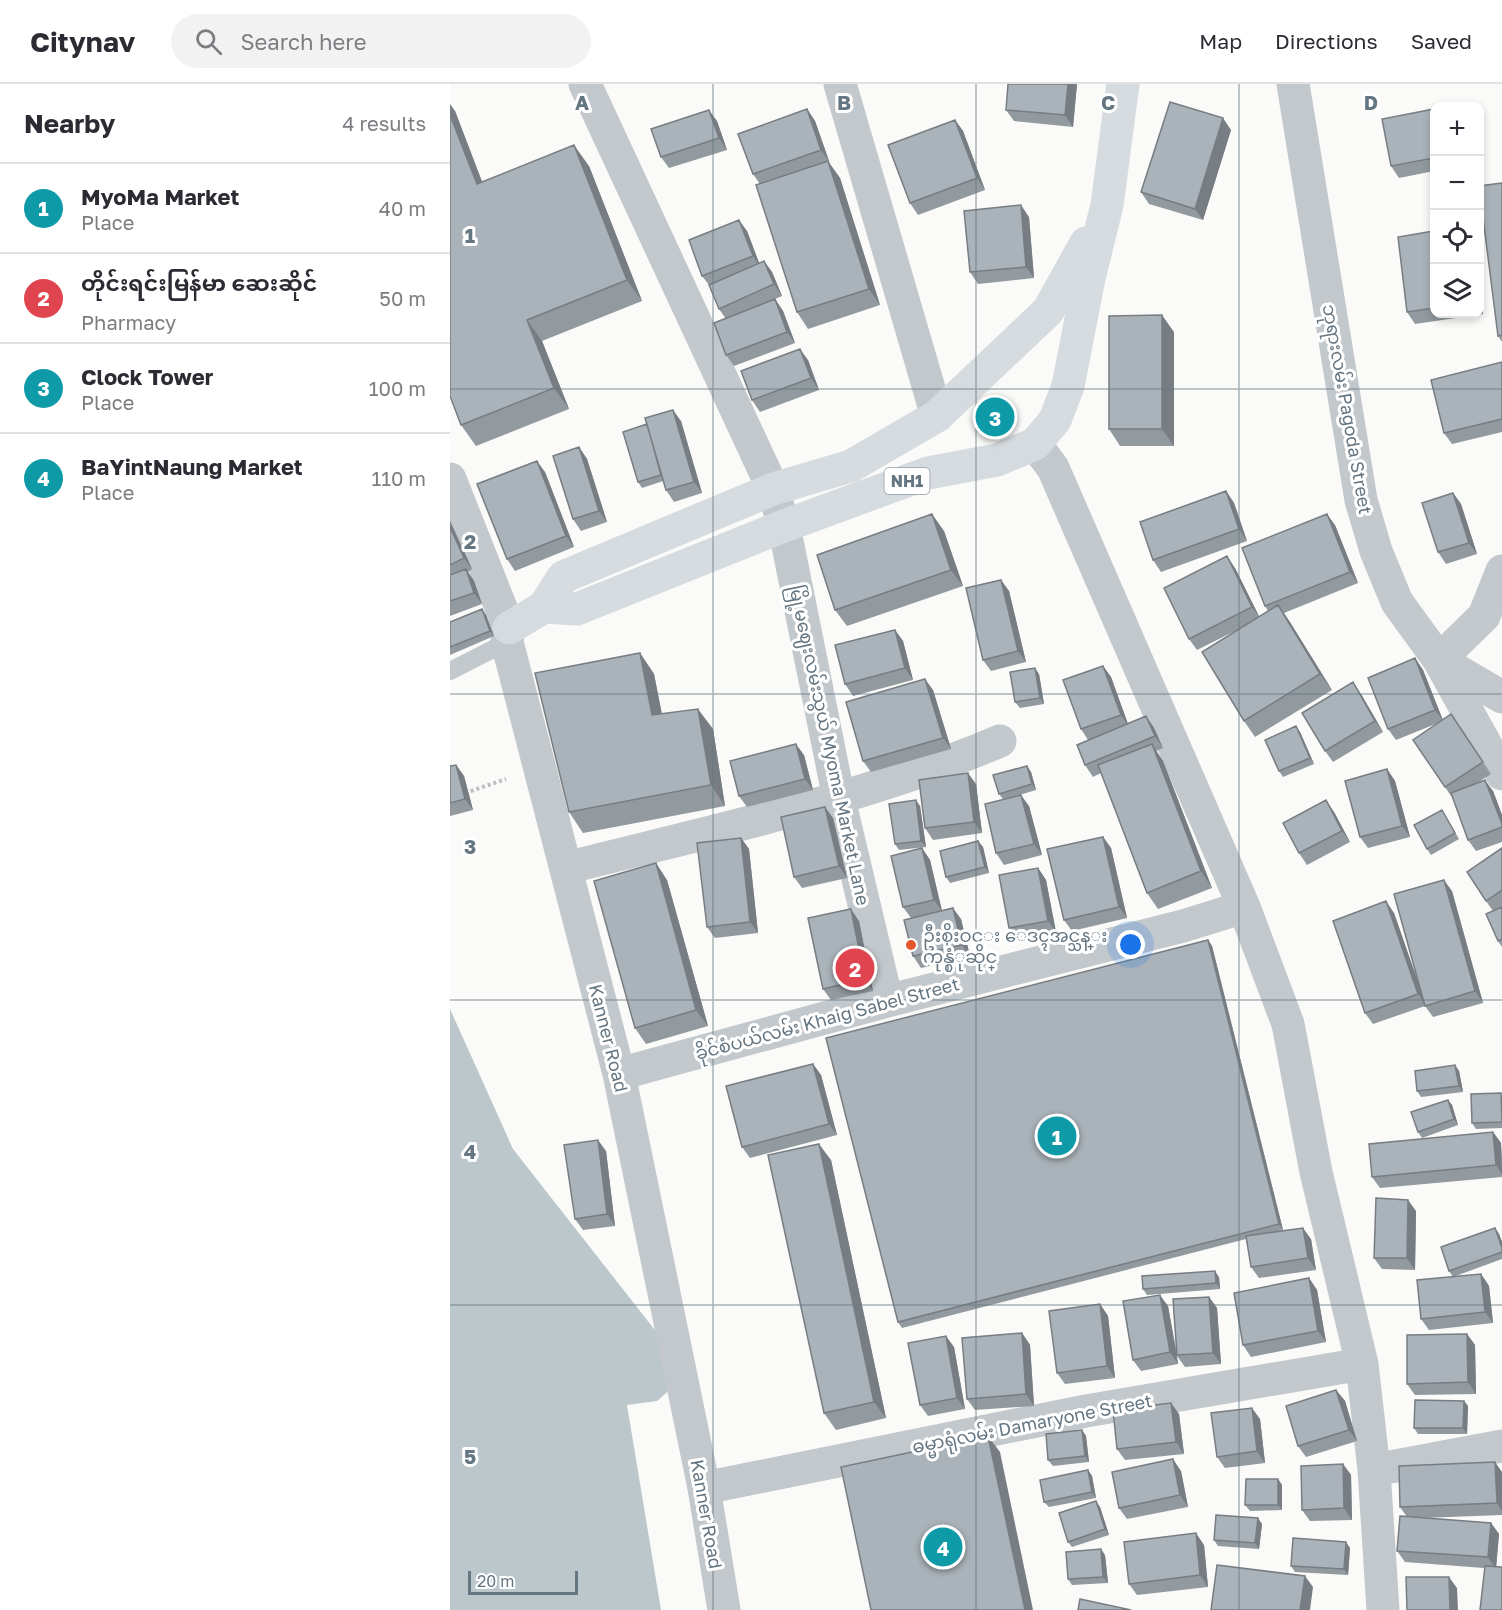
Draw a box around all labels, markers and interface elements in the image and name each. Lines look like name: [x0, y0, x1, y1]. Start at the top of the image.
search box: [171, 14, 591, 68]
text: Citynav: [30, 25, 135, 58]
icon: search: [192, 25, 225, 58]
text: Search here: [240, 28, 366, 55]
text: Map: [1199, 28, 1242, 54]
text: Directions: [1275, 28, 1378, 54]
text: Saved: [1411, 28, 1472, 54]
text: A: [575, 90, 589, 114]
text: B: [837, 90, 851, 114]
text: C: [1101, 90, 1115, 114]
text: D: [1364, 90, 1378, 114]
map controls: [1430, 102, 1484, 318]
button: +: [1430, 102, 1484, 156]
text: Nearby: [24, 108, 115, 139]
text: 4 results: [342, 111, 426, 135]
button: −: [1430, 156, 1484, 210]
text: MyoMa Market: [81, 183, 239, 210]
text: 1: [38, 196, 49, 220]
text: 40 m: [379, 196, 426, 220]
text: Place: [81, 210, 134, 234]
button: locate: [1430, 210, 1484, 264]
text: 1: [465, 223, 475, 247]
button: layers: [1430, 264, 1484, 318]
text: တိုင်းရင်းမြန်မာ ဆေးဆိုင်: [81, 269, 317, 296]
text: 2: [37, 286, 50, 310]
text: 50 m: [379, 286, 426, 310]
street label: ဘုရားလမ်း Pagoda Street: [1314, 302, 1378, 517]
text: Pharmacy: [81, 310, 176, 334]
text: Clock Tower: [81, 363, 213, 390]
text: 3: [37, 376, 50, 400]
text: 100 m: [369, 376, 426, 400]
text: Place: [81, 390, 134, 414]
pin: 3: [976, 394, 1014, 440]
text: BaYintNaung Market: [81, 453, 303, 480]
text: 4: [37, 466, 50, 490]
text: 110 m: [372, 466, 426, 490]
road number: NH1: [884, 468, 930, 494]
text: Place: [81, 480, 134, 504]
text: 2: [464, 529, 476, 553]
street label: မြို့မဈေးလမ်းသွယ် Myoma Market Lane: [780, 582, 877, 908]
text: 3: [464, 834, 476, 858]
place label: ဦးစိုးဝင္း ေဒၚအင္သန္း ကုန္စံုဆိုင္: [923, 922, 1107, 972]
your location: [1116, 930, 1145, 959]
marker: ဦးစိုးဝင္း ေဒၚအင္သန္း ကုန္စံုဆိုင္: [904, 938, 918, 952]
pin: 2: [836, 946, 874, 990]
street label: ခိုင်စံပယ်လမ်း Khaig Sabel Street: [692, 970, 963, 1069]
street label: Kanner Road: [585, 982, 633, 1094]
pin: 1: [1038, 1114, 1076, 1158]
text: 4: [464, 1139, 476, 1163]
street label: ဓမ္မာရုံလမ်း Damaryone Street: [910, 1388, 1155, 1462]
text: 5: [464, 1444, 476, 1468]
street label: Kanner Road: [687, 1458, 727, 1570]
pin: 4: [924, 1524, 962, 1570]
scale bar: [468, 1568, 578, 1596]
text: 20 m: [477, 1571, 514, 1591]

